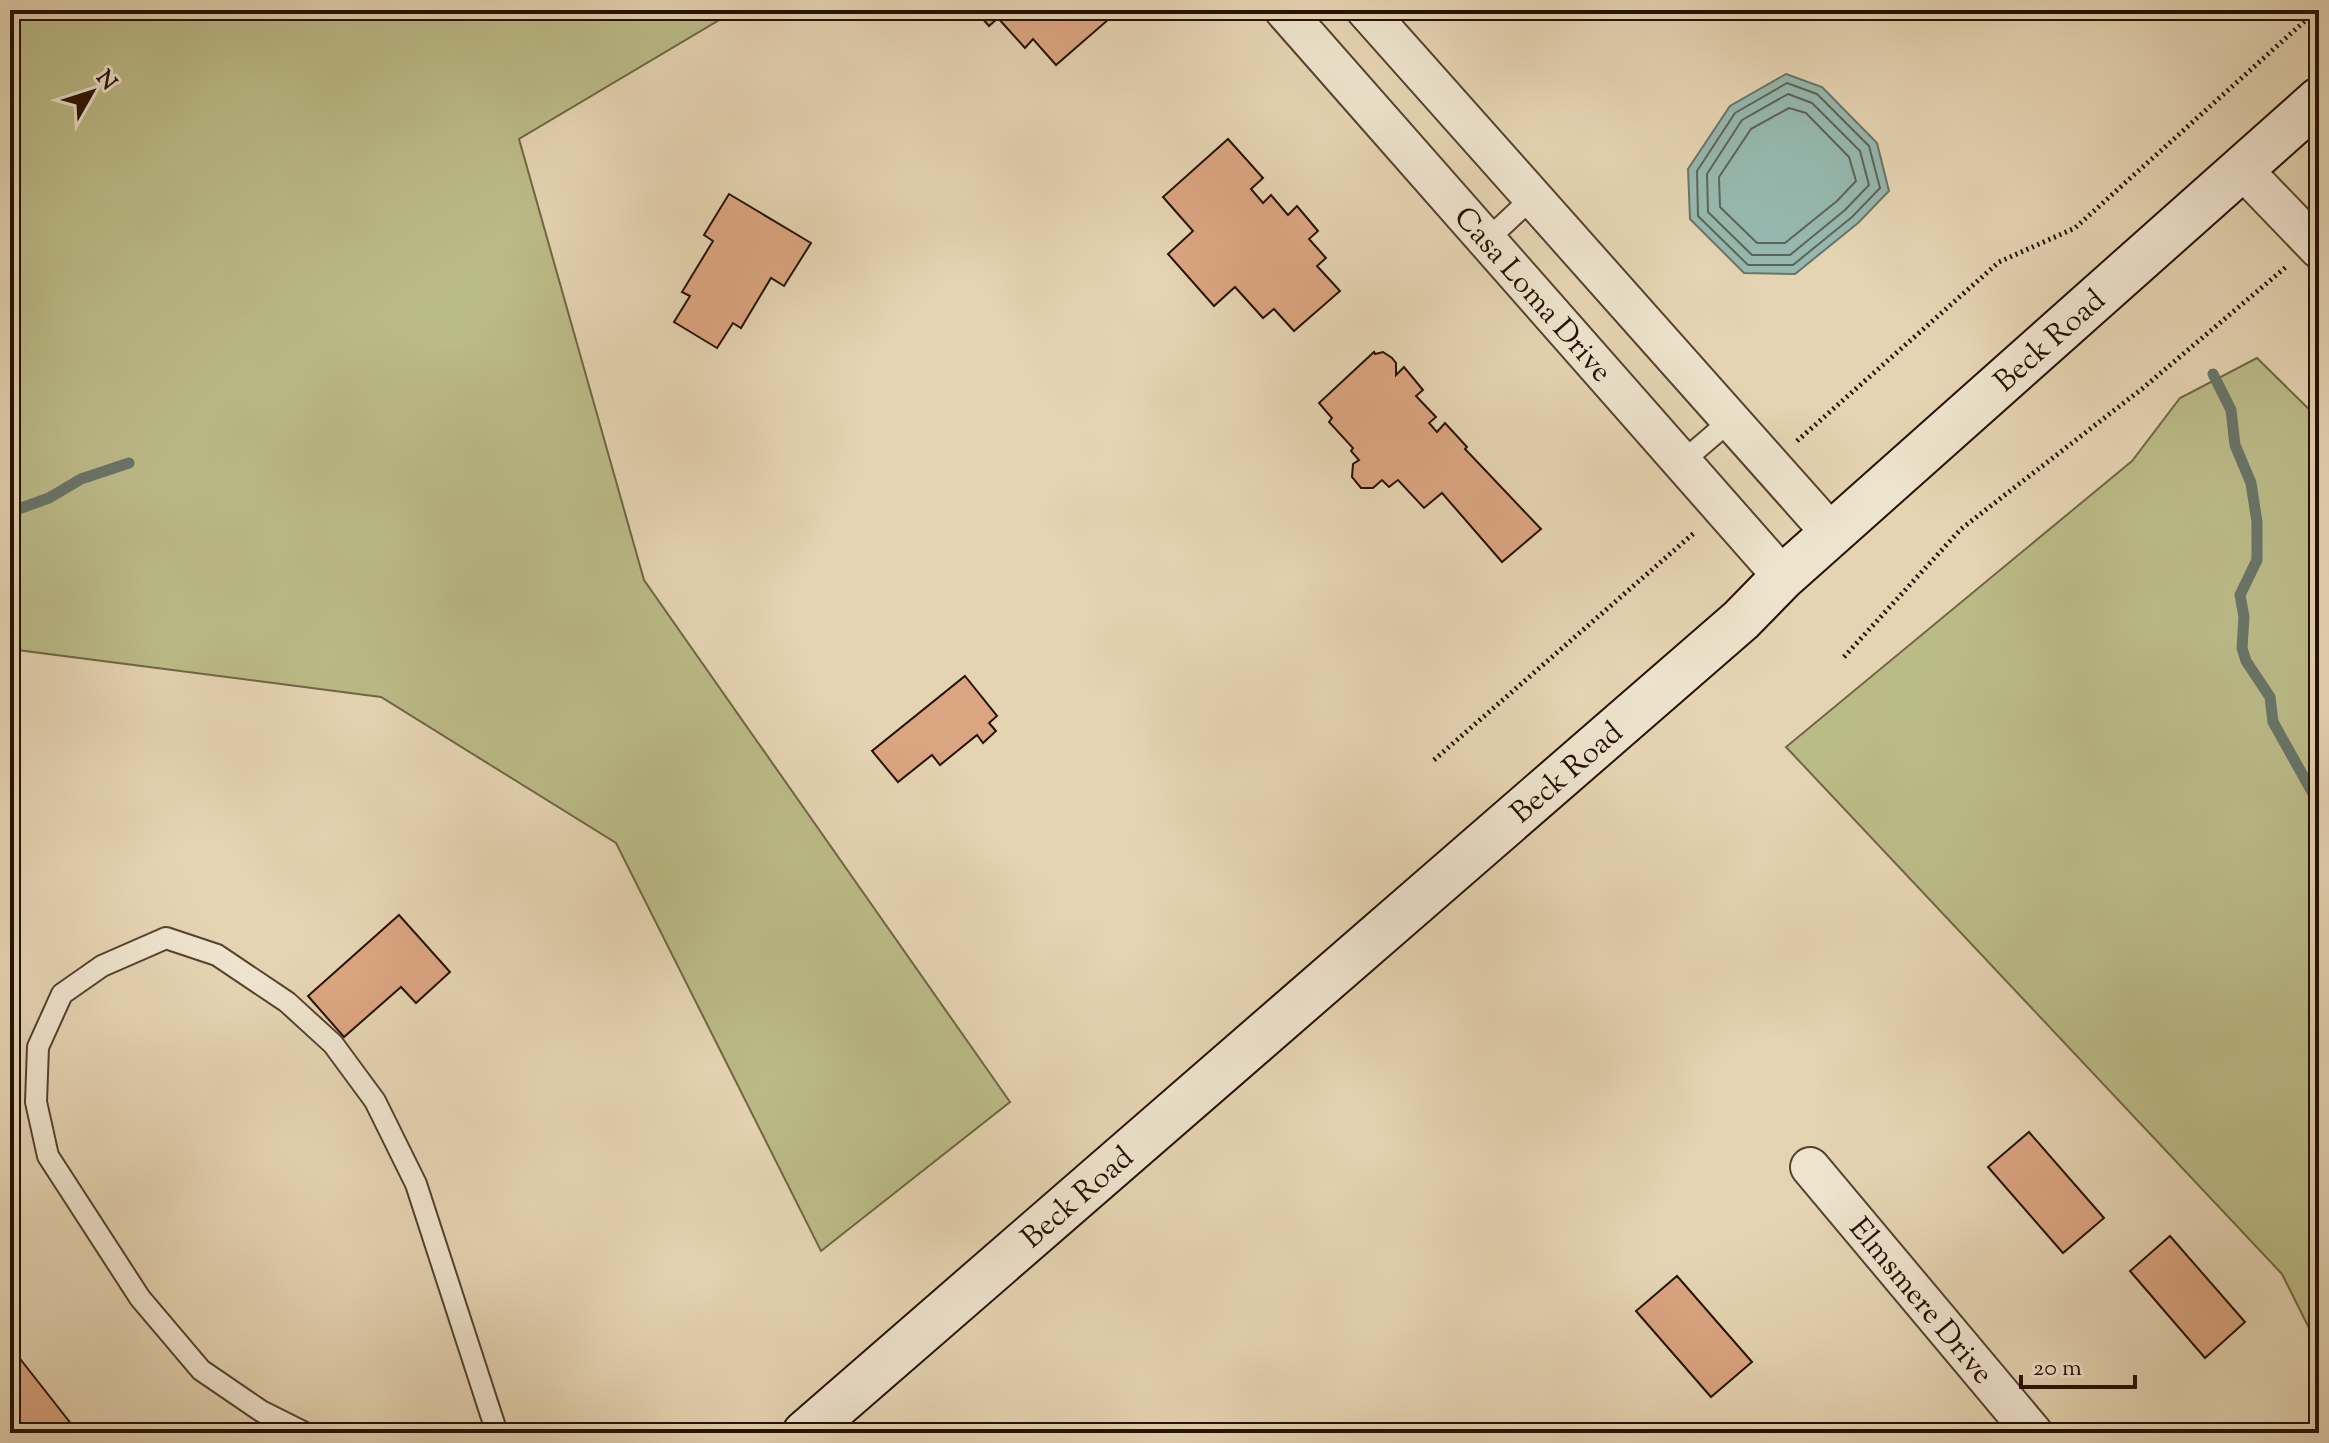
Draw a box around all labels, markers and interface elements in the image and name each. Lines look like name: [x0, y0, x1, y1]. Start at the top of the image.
north arrow: [52, 52, 132, 132]
text: N: [87, 64, 123, 99]
street label: Casa Loma Drive: [1443, 198, 1621, 393]
street label: Beck Road: [1985, 281, 2116, 404]
street label: Beck Road: [1502, 713, 1633, 835]
street label: Beck Road: [1013, 1138, 1144, 1260]
street label: Elmsmere Drive: [1837, 1209, 2002, 1394]
scale bar: [2021, 1339, 2135, 1389]
text: 20 m: [2033, 1352, 2082, 1386]

